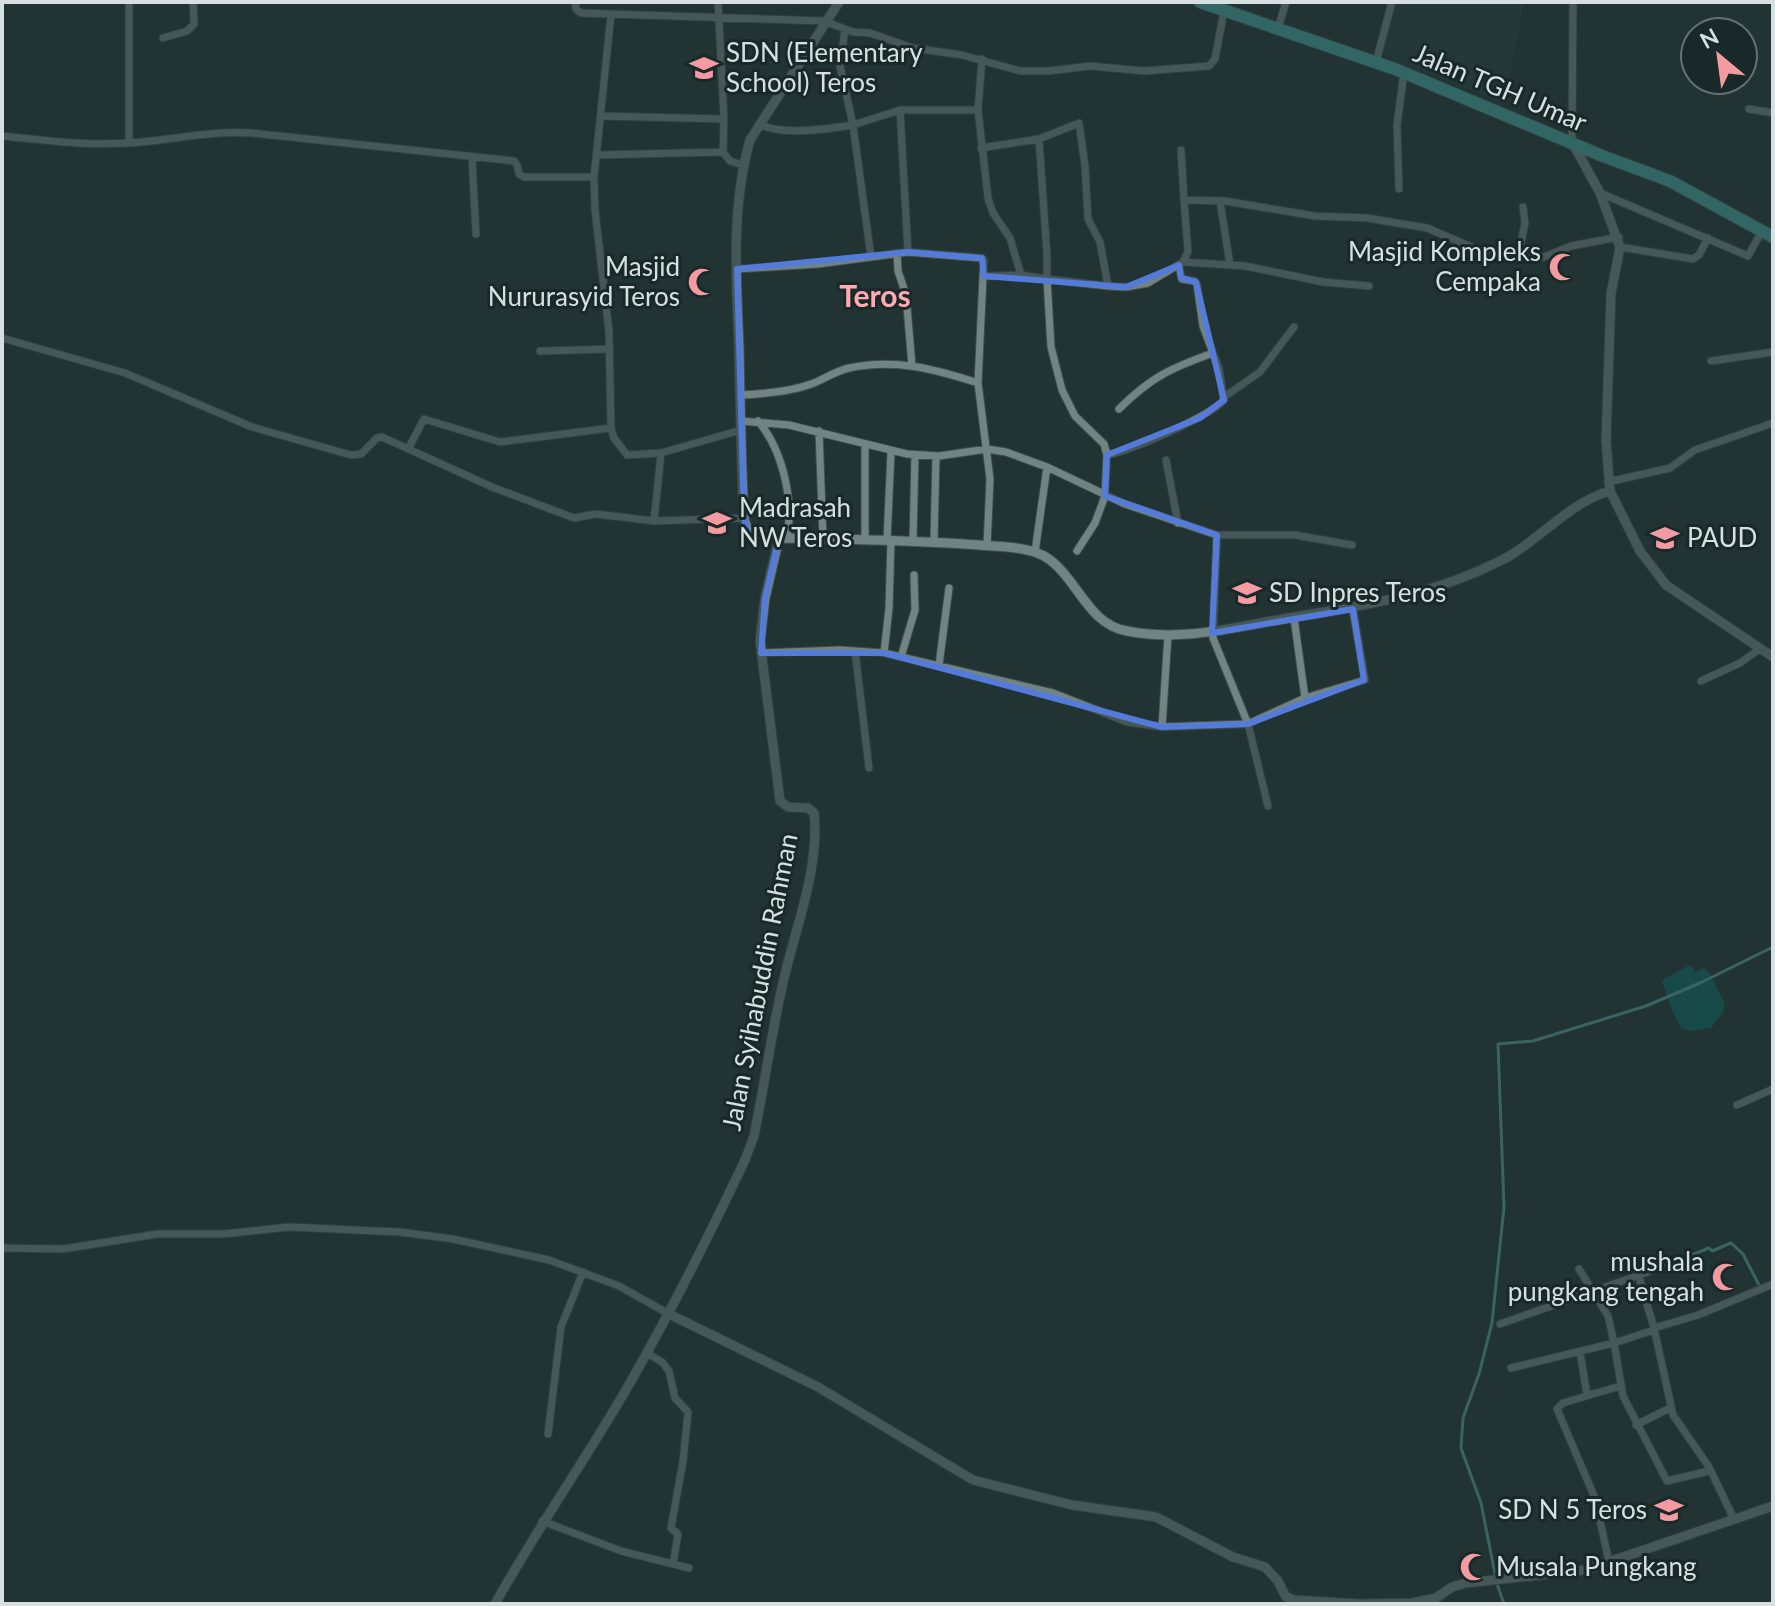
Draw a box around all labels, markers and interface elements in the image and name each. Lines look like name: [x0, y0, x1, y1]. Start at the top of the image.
north arrow: [1679, 16, 1759, 96]
text: N: [1695, 22, 1723, 54]
place label: SDN (Elementary School) Teros: [726, 36, 923, 98]
street label: Jalan TGH Umar: [1409, 36, 1592, 138]
school or university icon: SDN (Elementary School) Teros: [689, 53, 719, 83]
place label: Masjid Kompleks Cempaka: [1348, 235, 1541, 297]
place label: Masjid Nururasyid Teros: [488, 250, 680, 312]
mosque icon: Masjid Kompleks Cempaka: [1548, 252, 1578, 282]
mosque icon: Masjid Nururasyid Teros: [687, 267, 717, 297]
district label: Teros: [839, 277, 911, 313]
place label: Madrasah NW Teros: [739, 491, 852, 553]
school or university icon: Madrasah NW Teros: [702, 508, 732, 538]
place label: PAUD: [1687, 521, 1757, 553]
school or university icon: PAUD: [1650, 523, 1680, 553]
place label: SD Inpres Teros: [1269, 576, 1446, 608]
school or university icon: SD Inpres Teros: [1232, 578, 1262, 608]
street label: Jalan Syihabuddin Rahman: [714, 831, 804, 1133]
place label: mushala pungkang tengah: [1508, 1245, 1704, 1307]
mosque icon: mushala pungkang tengah: [1711, 1262, 1741, 1292]
place label: SD N 5 Teros: [1498, 1493, 1647, 1525]
school or university icon: SD N 5 Teros: [1654, 1495, 1684, 1525]
place label: Musala Pungkang: [1496, 1550, 1696, 1582]
mosque icon: Musala Pungkang: [1459, 1552, 1489, 1582]

